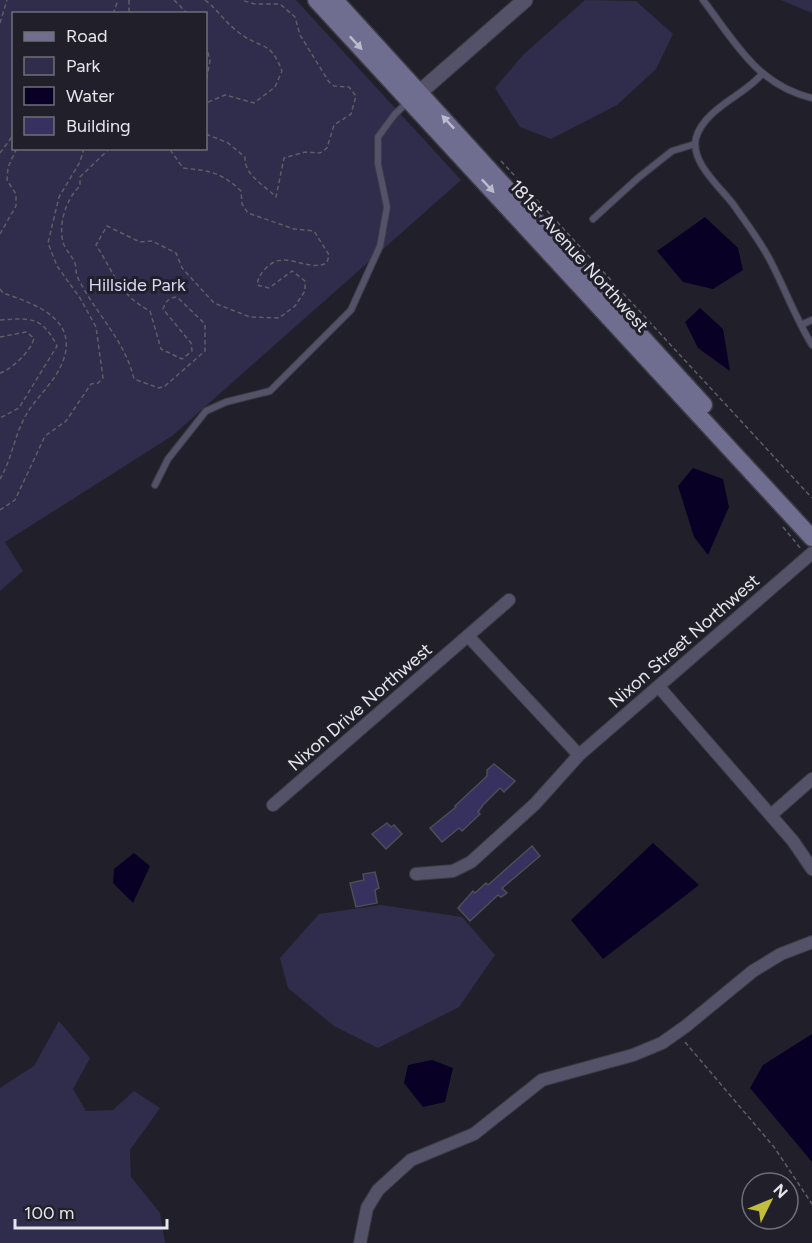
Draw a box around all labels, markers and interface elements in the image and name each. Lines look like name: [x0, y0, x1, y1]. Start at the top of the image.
legend: [12, 12, 207, 150]
text: Road: [66, 25, 107, 47]
one-way arrow: [349, 35, 362, 50]
text: Park: [66, 55, 101, 77]
text: Water: [66, 85, 114, 107]
text: Building: [66, 115, 131, 137]
one-way arrow: [442, 115, 455, 130]
street label: 181st Avenue Northwest: [505, 175, 653, 337]
one-way arrow: [481, 179, 495, 193]
park label: Hillside Park: [88, 274, 186, 296]
street label: Nixon Street Northwest: [604, 569, 764, 712]
street label: Nixon Drive Northwest: [283, 638, 437, 776]
north arrow: [740, 1171, 800, 1231]
text: N: [769, 1180, 792, 1202]
scale bar: [15, 1192, 166, 1230]
text: 100 m: [24, 1202, 74, 1224]

